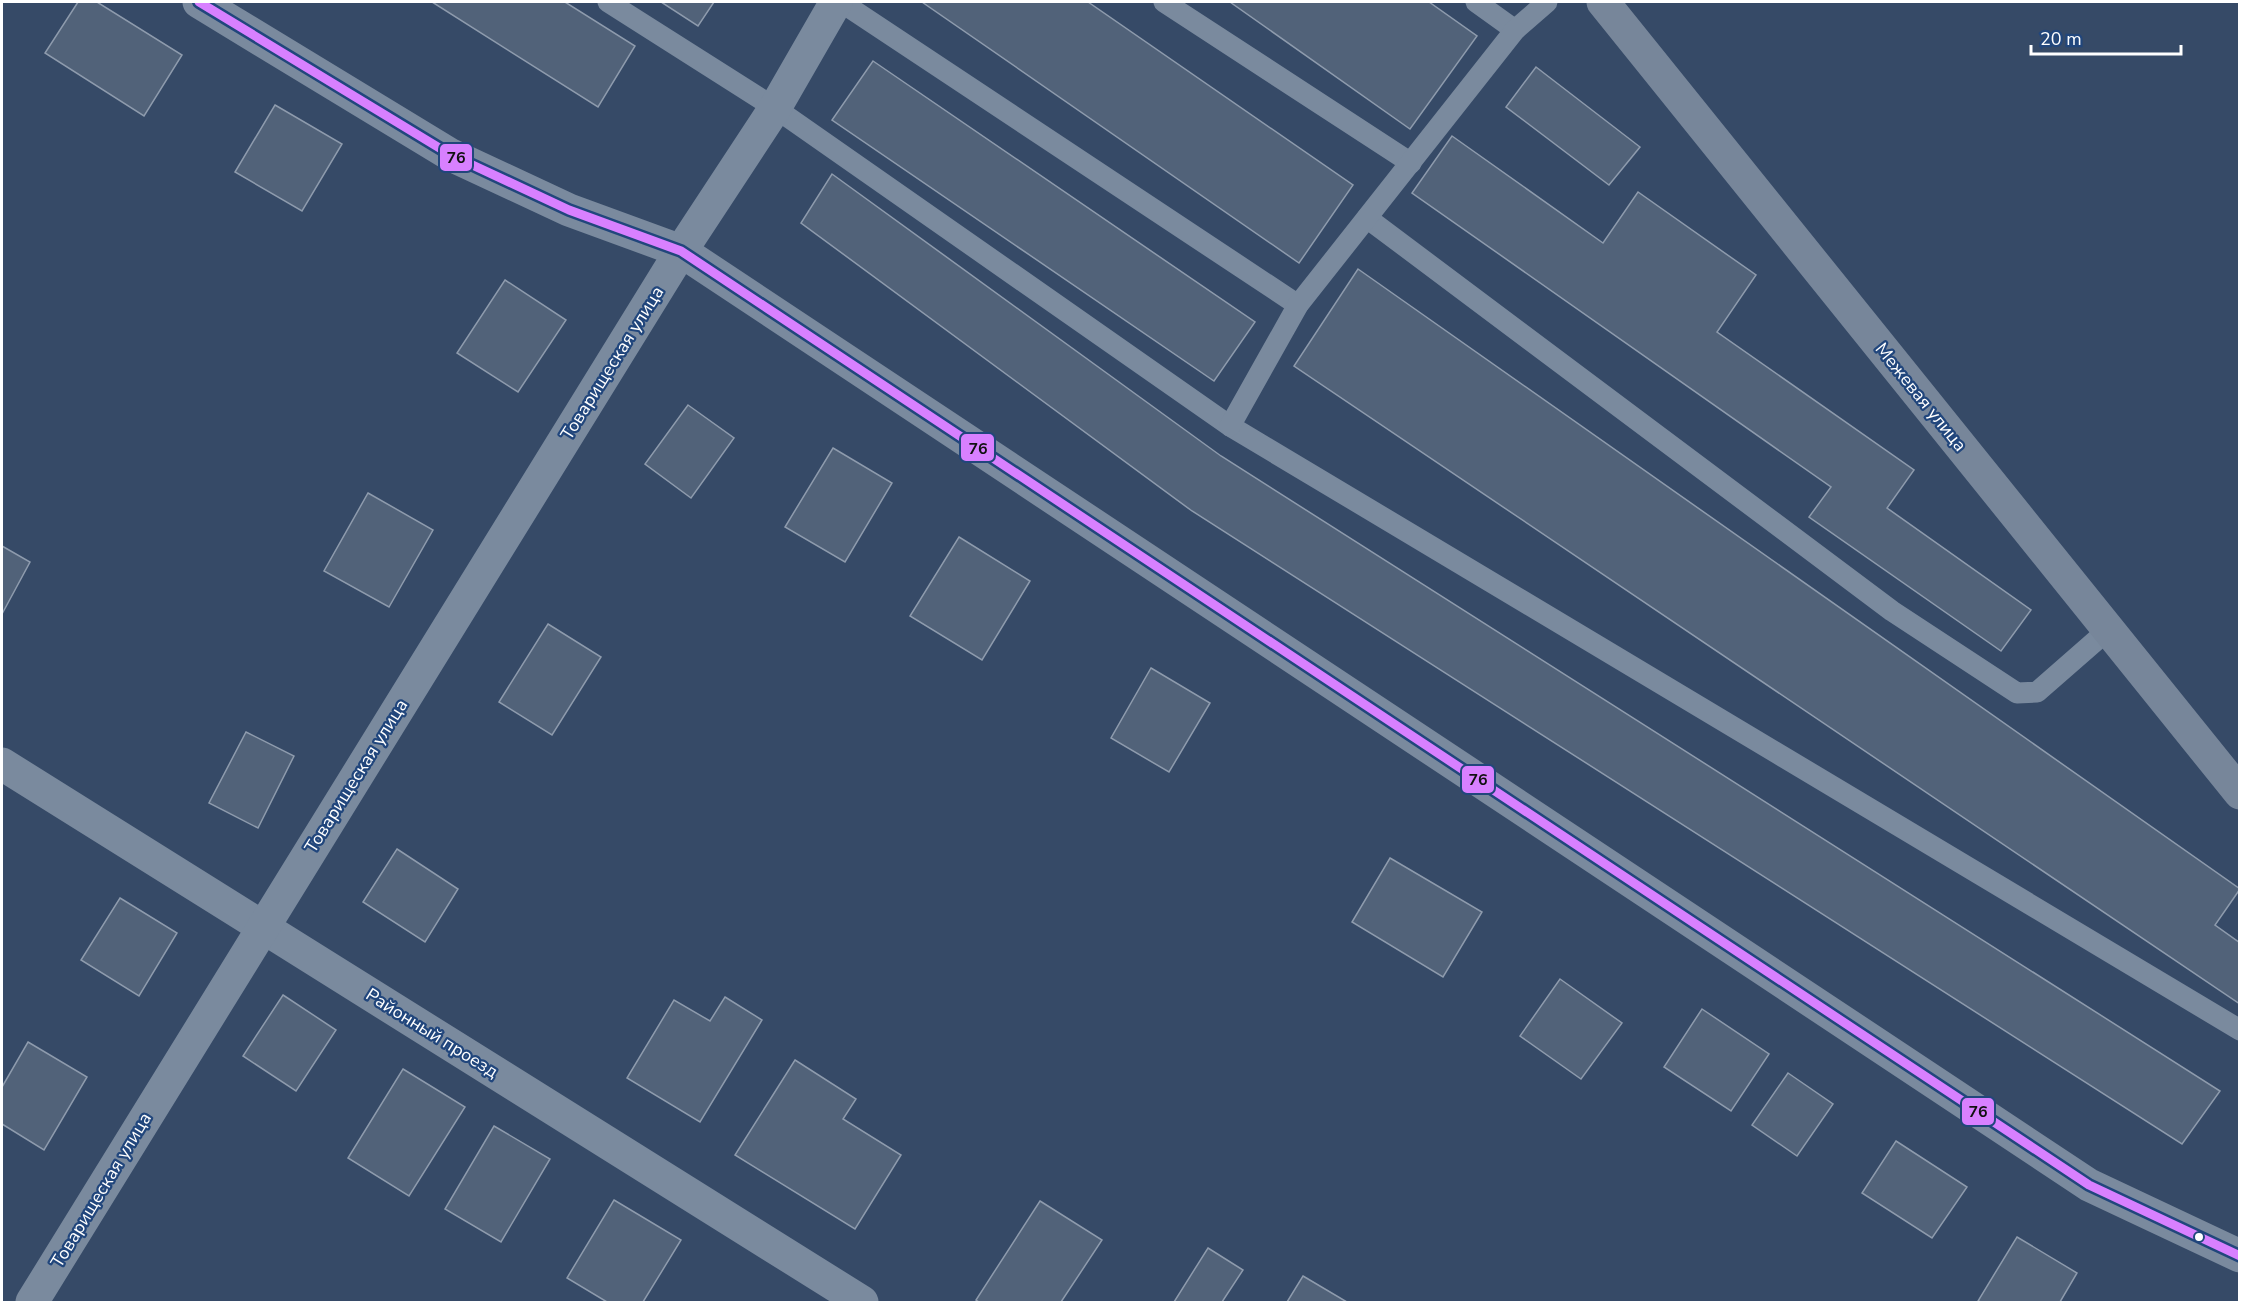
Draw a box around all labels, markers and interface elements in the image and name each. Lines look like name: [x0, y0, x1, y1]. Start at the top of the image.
scale bar: [2031, 18, 2181, 56]
text: 20 m: [2040, 27, 2082, 51]
line badge: 76: [439, 143, 473, 172]
text: 76: [446, 147, 466, 169]
street label: Товарищеская улица: [555, 282, 669, 444]
street label: Межевая улица: [1870, 338, 1972, 456]
line badge: 76: [960, 433, 995, 462]
text: 76: [968, 438, 988, 460]
street label: Товарищеская улица: [299, 695, 413, 857]
line badge: 76: [1461, 765, 1495, 794]
text: 76: [1468, 769, 1488, 791]
street label: Районный проезд: [361, 983, 503, 1084]
line badge: 76: [1961, 1097, 1995, 1126]
text: 76: [1968, 1101, 1988, 1123]
street label: Товарищеская улица: [45, 1108, 157, 1272]
unlabelled marker: [2193, 1231, 2205, 1243]

